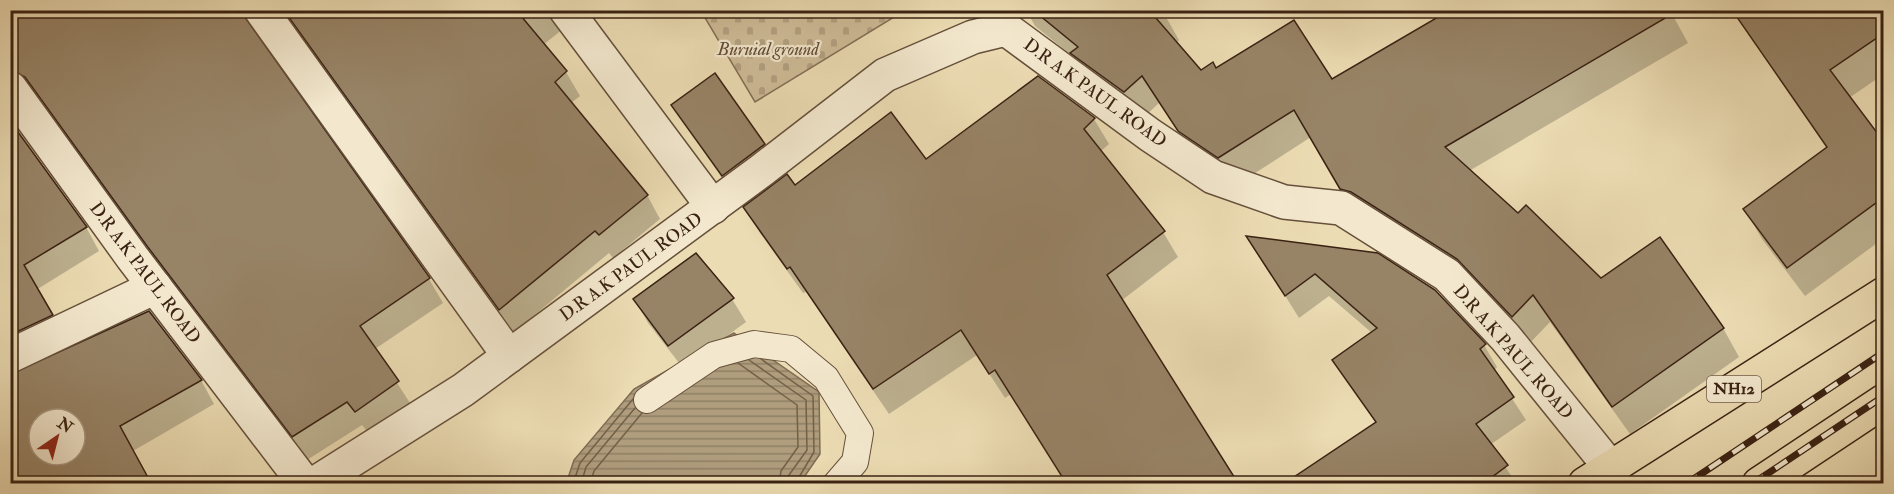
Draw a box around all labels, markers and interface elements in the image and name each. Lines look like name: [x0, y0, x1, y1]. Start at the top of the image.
street label: D.R A.K PAUL ROAD: [1019, 33, 1171, 153]
park label: Buruial ground: [716, 38, 820, 61]
street label: D.R A.K PAUL ROAD: [84, 198, 206, 348]
street label: D.R A.K PAUL ROAD: [555, 207, 707, 327]
street label: D.R A.K PAUL ROAD: [1448, 280, 1578, 424]
road number: NH12: [1707, 376, 1761, 402]
north arrow: [27, 407, 87, 467]
text: N: [53, 413, 77, 438]

